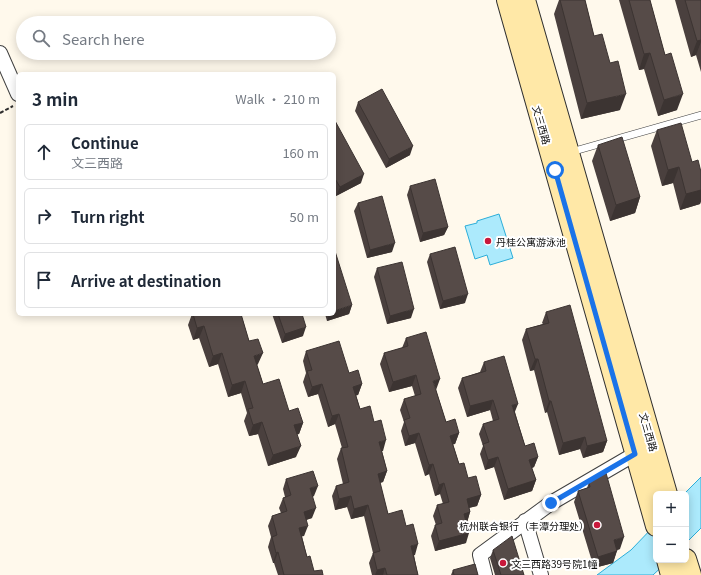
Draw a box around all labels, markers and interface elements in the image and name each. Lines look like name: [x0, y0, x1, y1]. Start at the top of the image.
search box: [16, 16, 336, 60]
icon: search: [30, 27, 52, 49]
text: Search here: [62, 28, 144, 49]
text: 3 min: [32, 86, 78, 111]
text: Walk · 210 m: [235, 89, 320, 108]
street label: 文三西路: [529, 104, 555, 146]
text: Continue: [71, 132, 139, 153]
icon: ahead: [33, 141, 55, 163]
text: 160 m: [282, 143, 319, 162]
text: 文三西路: [71, 153, 123, 172]
route start: [546, 161, 564, 179]
icon: right: [33, 205, 55, 227]
text: Turn right: [71, 206, 145, 227]
text: 50 m: [290, 207, 319, 226]
place label: 丹桂公寓游泳池: [496, 234, 566, 249]
marker: 丹桂公寓游泳池: [483, 236, 493, 246]
icon: arrive: [33, 269, 55, 291]
text: Arrive at destination: [71, 270, 221, 291]
street label: 文三西路: [636, 411, 662, 453]
map controls: [653, 491, 689, 563]
button: +: [653, 491, 689, 527]
route end: [542, 494, 560, 512]
place label: 杭州联合银行（丰潭分理处）: [459, 518, 589, 533]
marker: 杭州联合银行（丰潭分理处）: [592, 520, 602, 530]
button: −: [653, 527, 689, 563]
place label: 文三西路39号院1幢: [511, 556, 598, 571]
marker: 文三西路39号院1幢: [498, 558, 508, 568]

